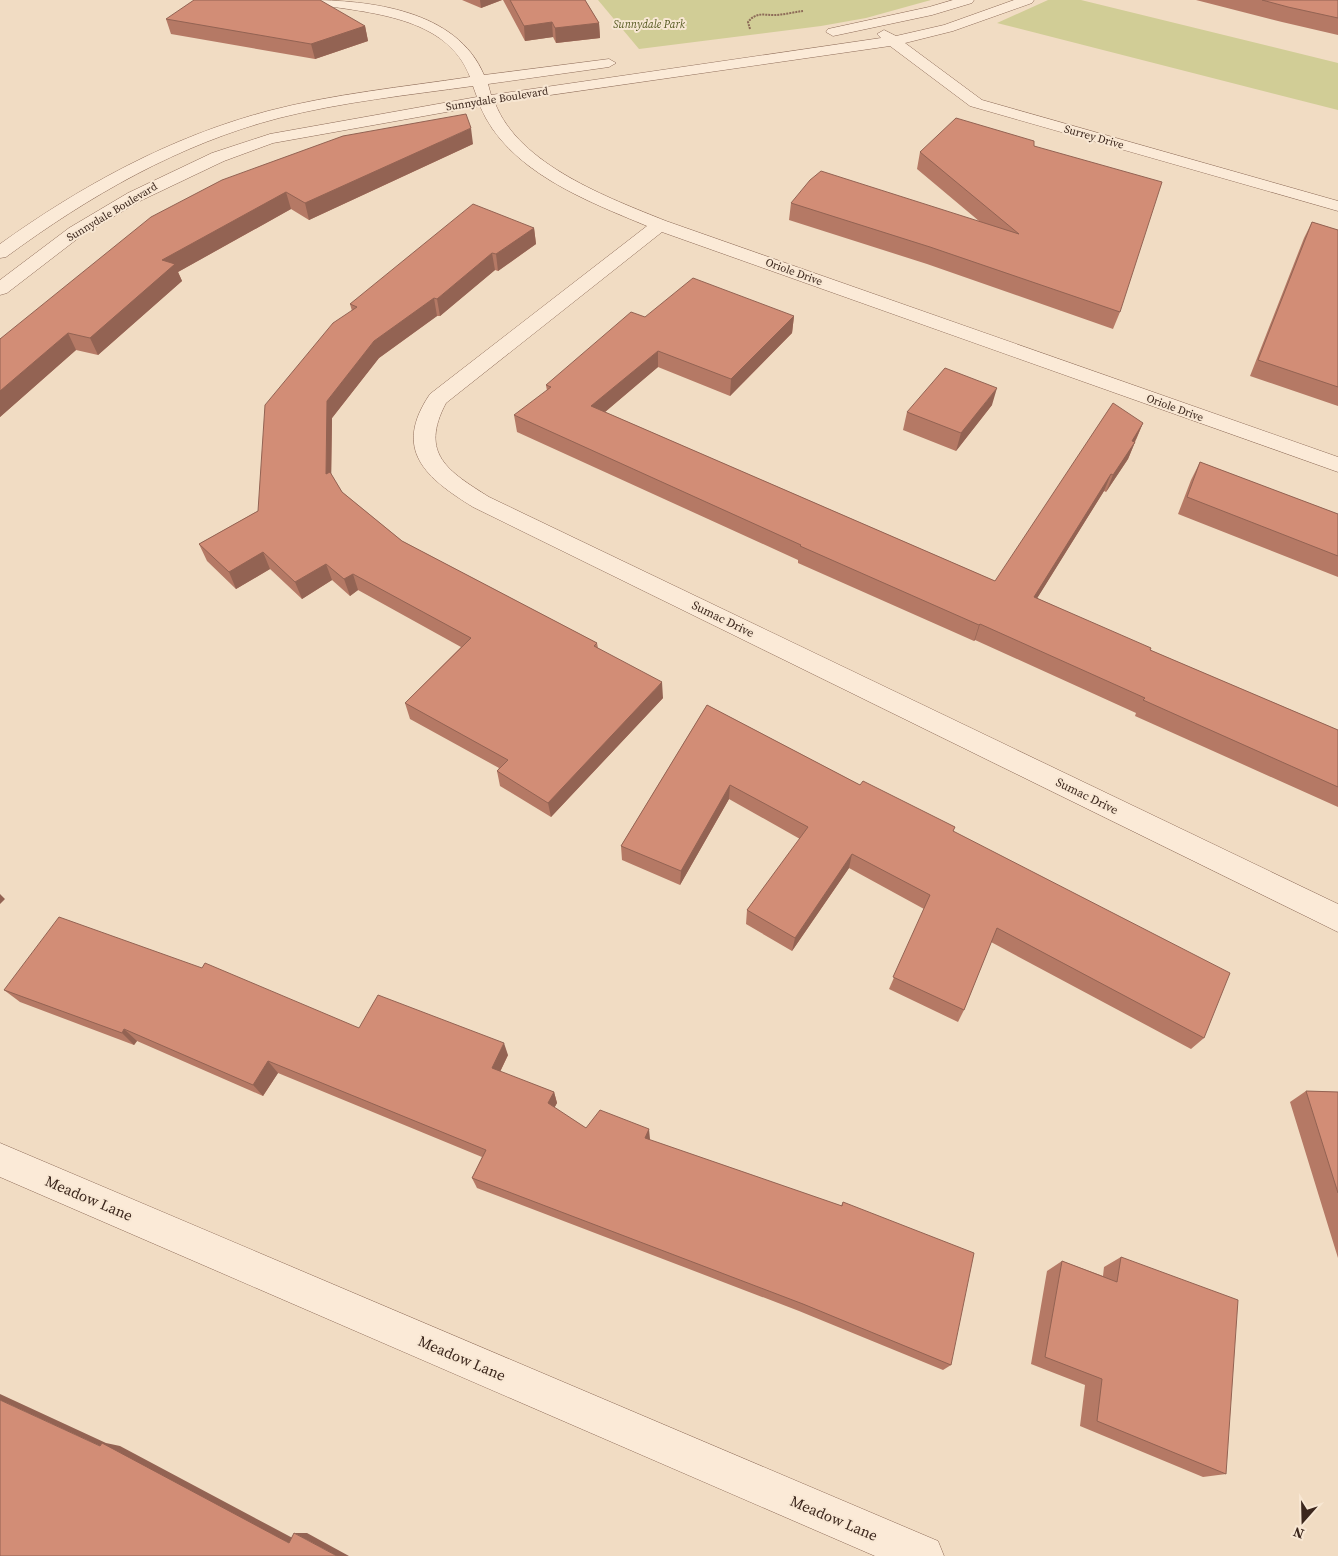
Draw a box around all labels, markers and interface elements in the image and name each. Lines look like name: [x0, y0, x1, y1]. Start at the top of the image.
park label: Sunnydale Park: [613, 17, 686, 32]
street label: Sunnydale Boulevard: [445, 83, 550, 114]
street label: Surrey Drive: [1062, 121, 1126, 153]
street label: Sunnydale Boulevard: [64, 179, 161, 245]
street label: Oriole Drive: [763, 255, 825, 289]
street label: Oriole Drive: [1144, 391, 1206, 425]
street label: Sumac Drive: [689, 597, 757, 641]
street label: Sumac Drive: [1053, 774, 1121, 818]
street label: Meadow Lane: [42, 1170, 136, 1226]
street label: Meadow Lane: [415, 1330, 509, 1386]
street label: Meadow Lane: [787, 1490, 881, 1546]
north arrow: [1278, 1496, 1328, 1546]
text: N: [1290, 1522, 1307, 1544]

